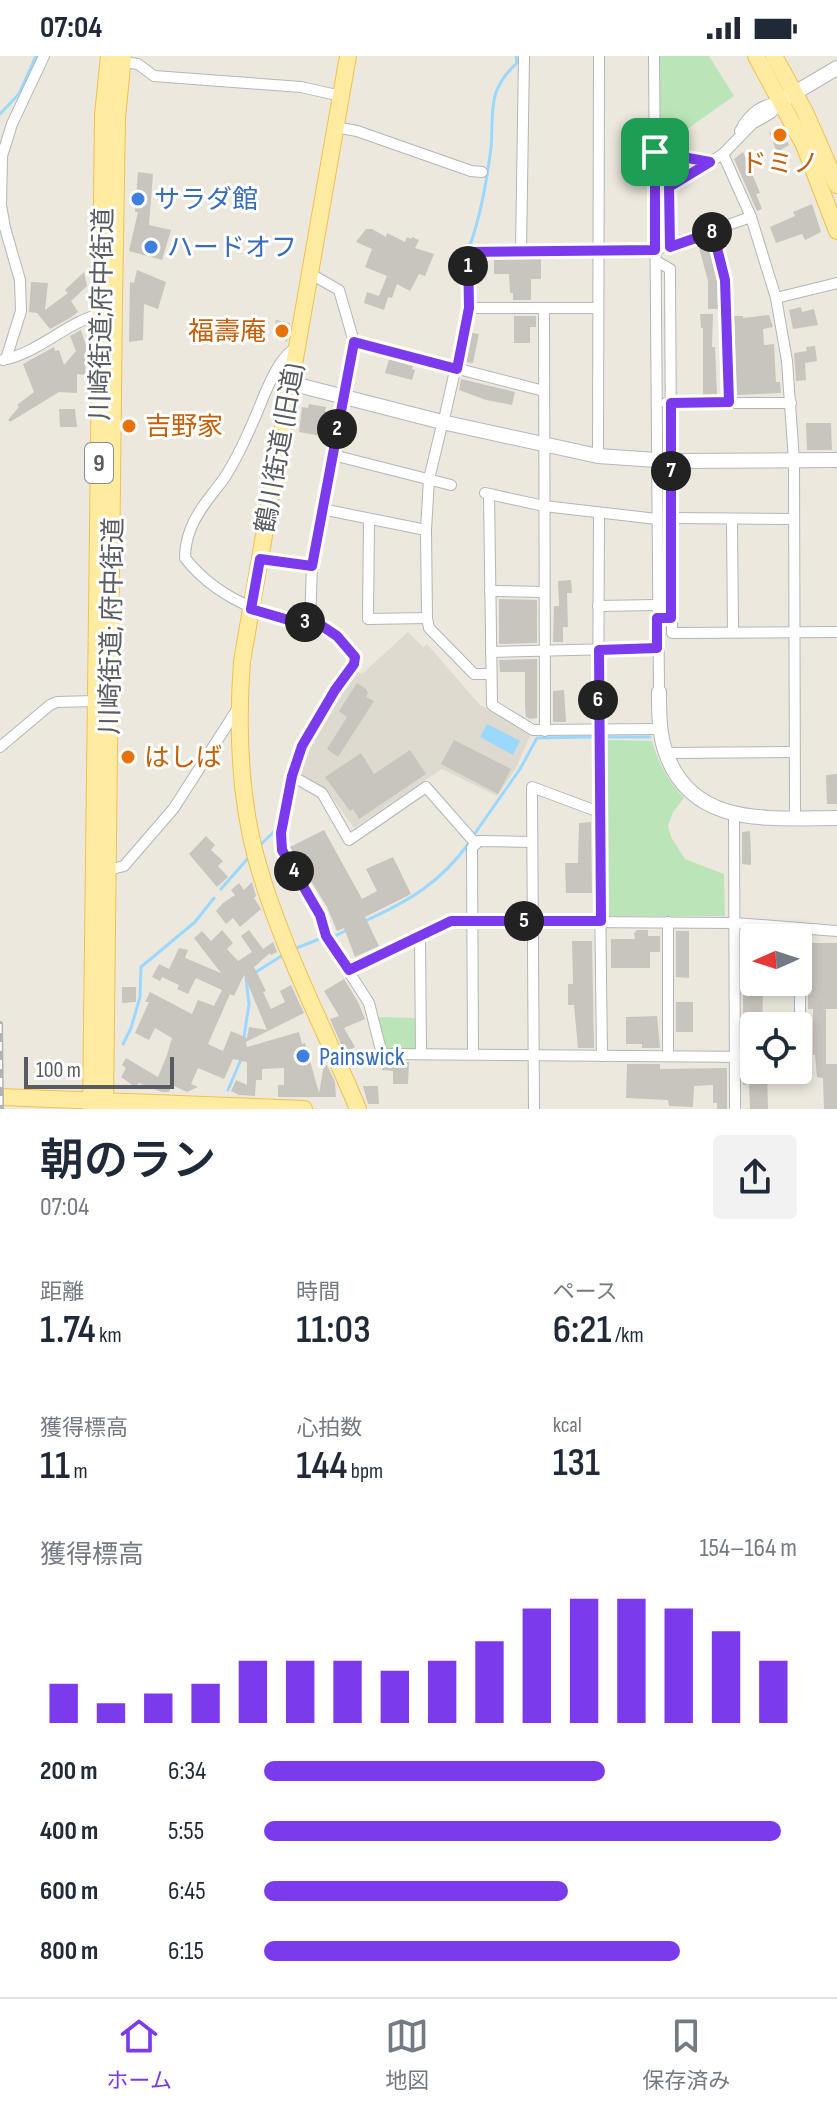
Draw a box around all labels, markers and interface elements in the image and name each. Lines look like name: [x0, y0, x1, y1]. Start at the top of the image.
text: 07:04: [40, 10, 102, 46]
pin: [621, 118, 689, 186]
marker: ドミノ: [771, 126, 789, 144]
icon: arrive: [633, 130, 677, 174]
place label: ドミノ: [741, 149, 819, 180]
place label: サラダ館: [154, 185, 258, 216]
marker: サラダ館: [129, 190, 147, 208]
street label: 川崎街道;府中街道: [85, 207, 120, 421]
pin: 8: [692, 212, 732, 252]
text: 8: [707, 218, 717, 245]
place label: ハードオフ: [167, 233, 297, 264]
marker: ハードオフ: [142, 238, 160, 256]
pin: 1: [448, 246, 488, 286]
text: 1: [464, 252, 472, 279]
place label: 福壽庵: [188, 317, 266, 348]
marker: 福壽庵: [273, 322, 291, 340]
street label: 鶴川街道 (旧道): [250, 361, 311, 535]
pin: 2: [317, 409, 357, 449]
place label: 吉野家: [145, 412, 223, 443]
text: 2: [332, 415, 342, 442]
marker: 吉野家: [120, 417, 138, 435]
road number: 9: [85, 443, 113, 483]
pin: 7: [651, 451, 691, 491]
text: 7: [666, 457, 676, 484]
street label: 川崎街道; 府中街道: [95, 517, 130, 735]
pin: 3: [285, 602, 325, 642]
text: 3: [300, 608, 310, 635]
pin: 6: [578, 680, 618, 720]
text: 6: [593, 686, 603, 713]
place label: はしば: [144, 743, 222, 774]
marker: はしば: [119, 748, 137, 766]
pin: 4: [274, 851, 314, 891]
text: 4: [289, 857, 299, 884]
pin: 5: [504, 901, 544, 941]
text: 5: [519, 907, 529, 934]
north arrow: [740, 924, 812, 996]
map controls: [740, 924, 812, 1084]
button: locate: [740, 1012, 812, 1084]
place label: Painswick: [319, 1042, 405, 1073]
marker: Painswick: [294, 1047, 312, 1065]
scale bar: [24, 1053, 174, 1089]
text: 100 m: [36, 1057, 81, 1084]
text: 朝のラン: [40, 1135, 216, 1188]
button: share: [713, 1135, 797, 1219]
text: 07:04: [40, 1192, 89, 1223]
text: 距離: [40, 1279, 84, 1306]
text: 時間: [296, 1279, 340, 1306]
text: ペース: [553, 1279, 618, 1306]
text: 1.74: [40, 1306, 96, 1354]
text: 11:03: [296, 1306, 371, 1354]
text: 6:21: [553, 1306, 611, 1354]
text: km: [96, 1322, 122, 1349]
text: /km: [611, 1322, 644, 1349]
text: kcal: [553, 1412, 582, 1439]
text: 獲得標高: [40, 1415, 128, 1442]
text: 心拍数: [296, 1415, 362, 1442]
text: 131: [553, 1439, 600, 1487]
text: 11: [40, 1442, 70, 1490]
text: 144: [296, 1442, 347, 1490]
text: m: [70, 1458, 88, 1485]
text: bpm: [347, 1458, 383, 1485]
text: 154–164 m: [699, 1533, 797, 1564]
text: 獲得標高: [40, 1540, 144, 1571]
text: 200 m: [40, 1756, 97, 1787]
text: 6:34: [168, 1756, 206, 1787]
text: 400 m: [40, 1816, 98, 1847]
text: 5:55: [168, 1816, 204, 1847]
text: 600 m: [40, 1876, 98, 1907]
text: 6:45: [168, 1876, 206, 1907]
text: 800 m: [40, 1936, 98, 1967]
text: 6:15: [168, 1936, 204, 1967]
tab: ホーム: [107, 2014, 172, 2095]
tab: 地図: [385, 2014, 429, 2095]
tab: 保存済み: [642, 2014, 730, 2095]

